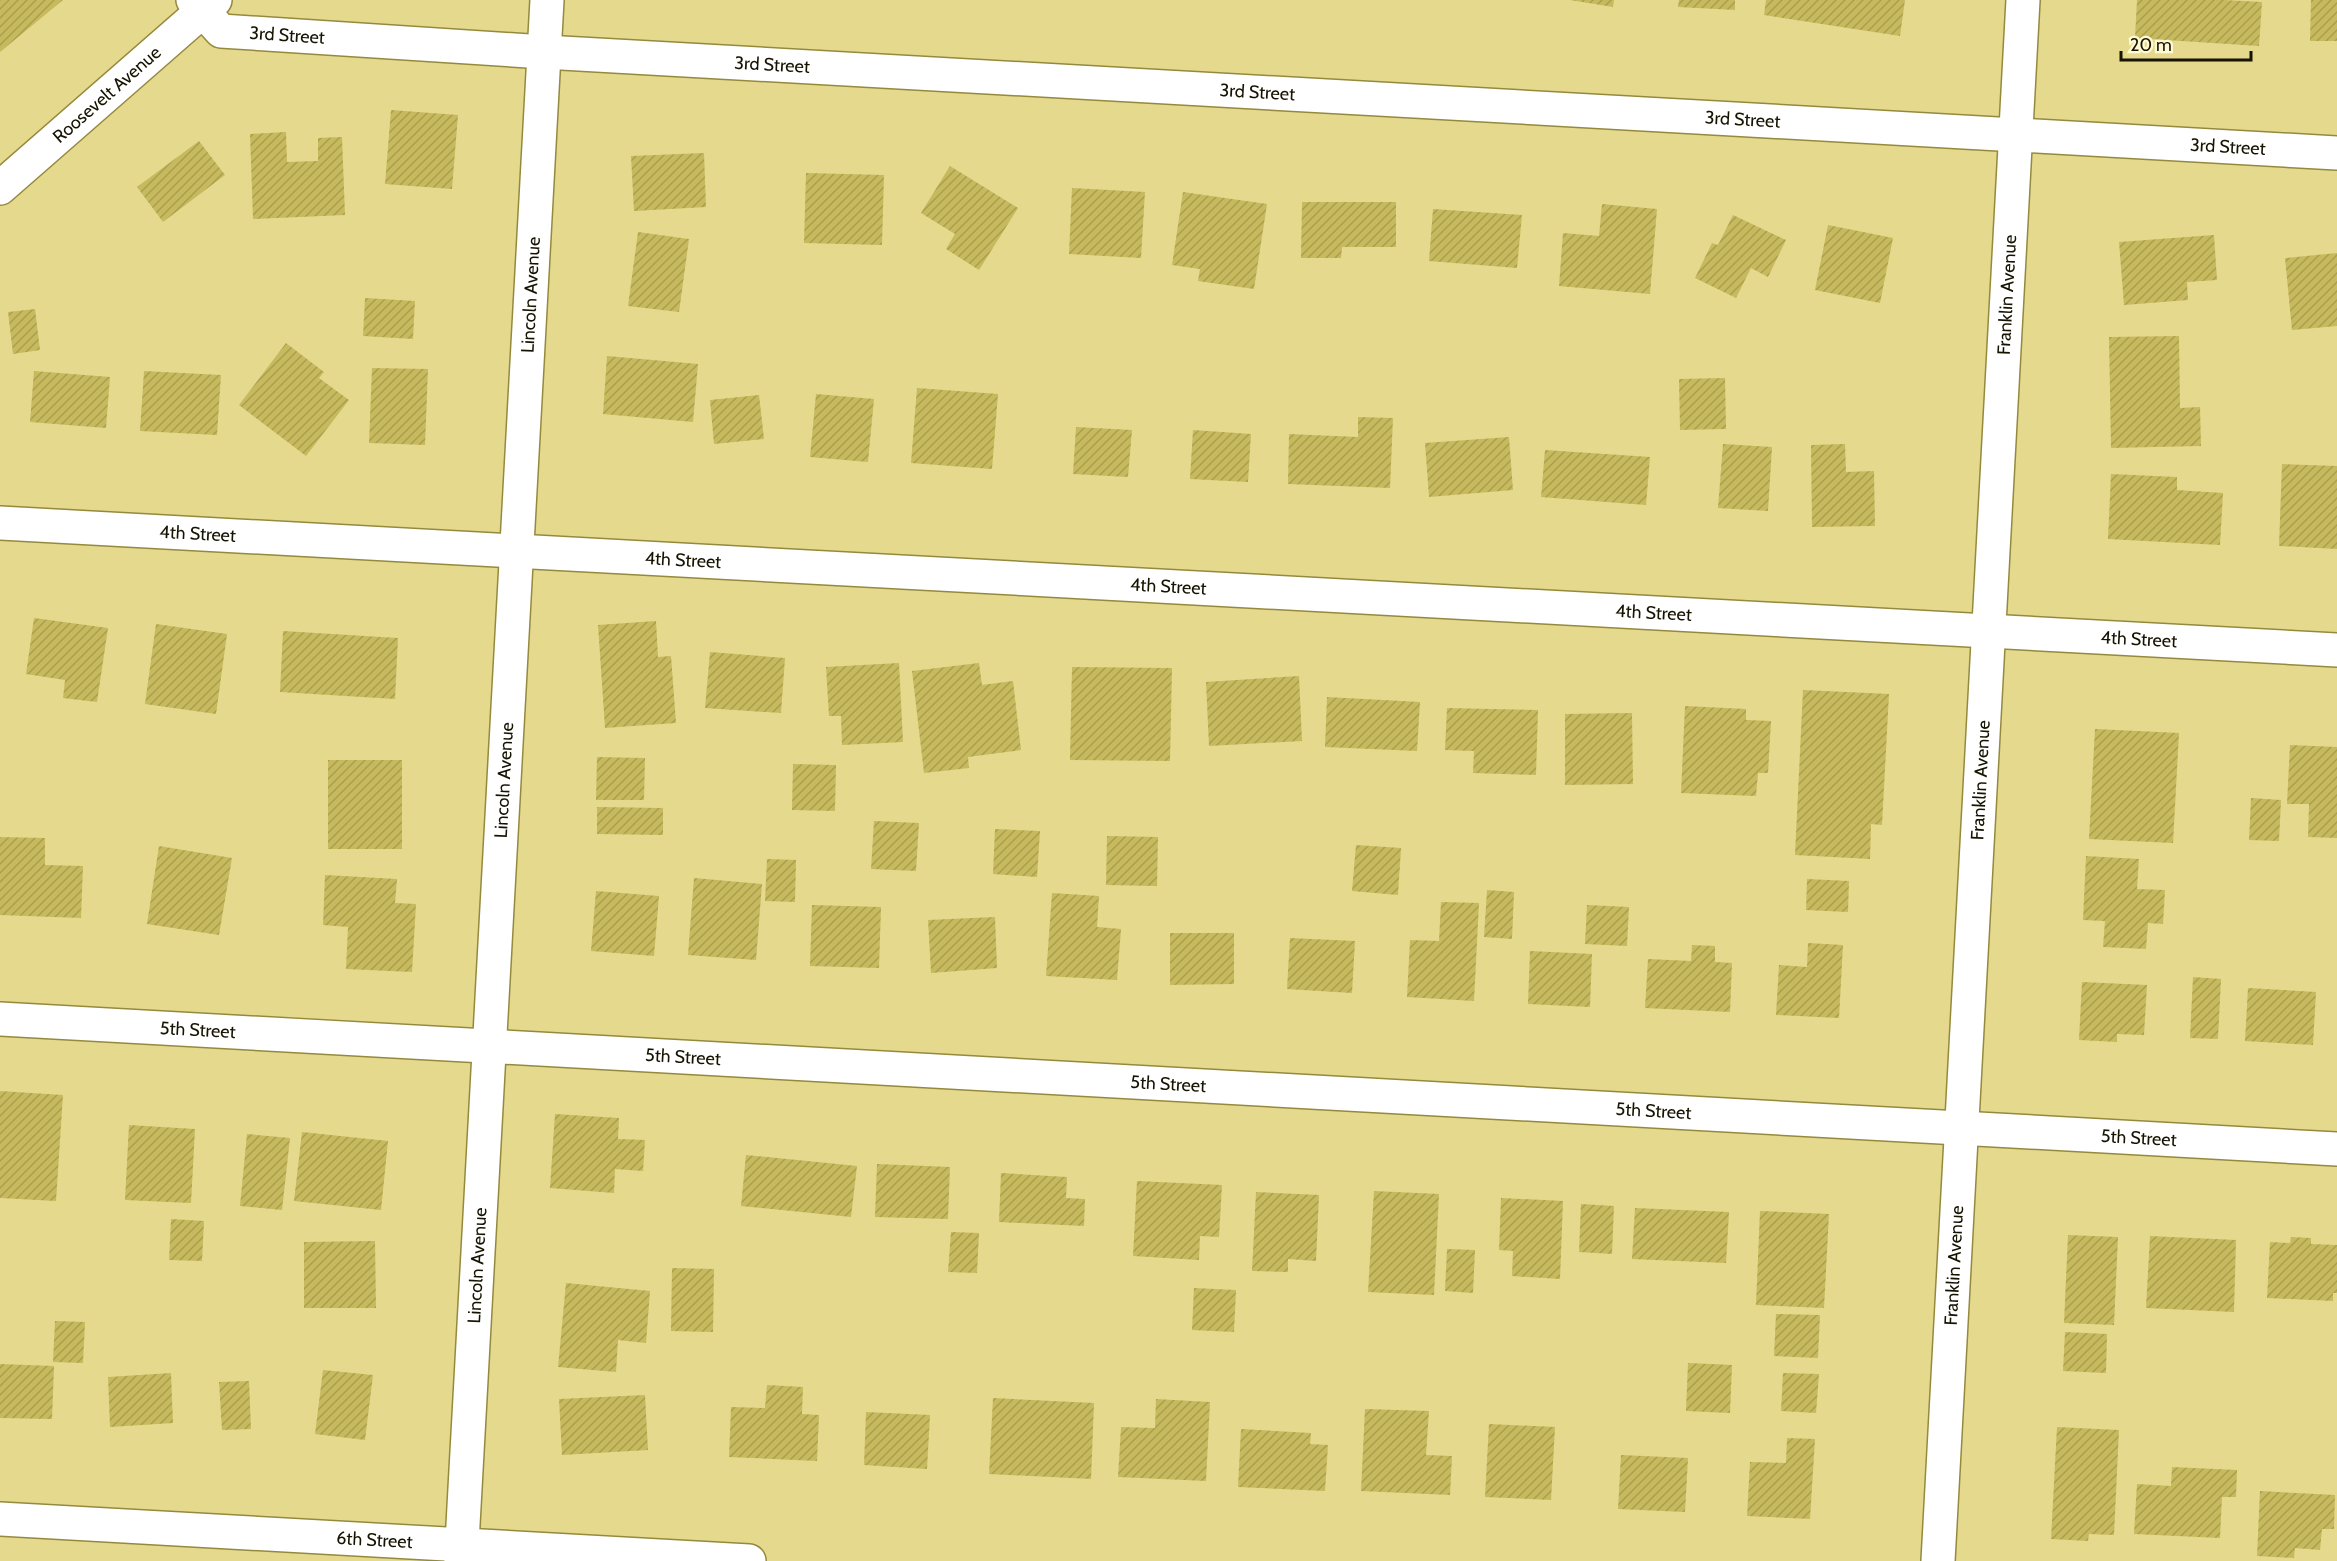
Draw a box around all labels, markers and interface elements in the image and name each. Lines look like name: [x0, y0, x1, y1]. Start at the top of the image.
street label: 3rd Street: [249, 22, 326, 49]
scale bar: [2121, 24, 2252, 62]
text: 20 m: [2130, 34, 2172, 56]
street label: Roosevelt Avenue: [48, 41, 165, 148]
street label: 3rd Street: [734, 52, 811, 78]
street label: 3rd Street: [1219, 79, 1296, 105]
street label: 3rd Street: [1704, 106, 1781, 133]
street label: 3rd Street: [2190, 134, 2266, 160]
street label: Franklin Avenue: [1993, 234, 2021, 356]
street label: Lincoln Avenue: [517, 236, 545, 354]
street label: 4th Street: [159, 521, 237, 547]
street label: 4th Street: [644, 547, 722, 573]
street label: 4th Street: [1129, 573, 1207, 600]
street label: 4th Street: [1615, 600, 1692, 626]
street label: 4th Street: [2100, 626, 2178, 652]
street label: Franklin Avenue: [1966, 720, 1995, 841]
street label: Lincoln Avenue: [490, 721, 518, 839]
street label: 5th Street: [159, 1017, 236, 1043]
street label: 5th Street: [644, 1044, 721, 1070]
street label: 5th Street: [1130, 1071, 1207, 1097]
street label: 5th Street: [1615, 1098, 1692, 1124]
street label: 5th Street: [2100, 1125, 2177, 1151]
street label: Franklin Avenue: [1940, 1205, 1968, 1326]
street label: Lincoln Avenue: [463, 1207, 491, 1324]
street label: 6th Street: [336, 1527, 413, 1553]

